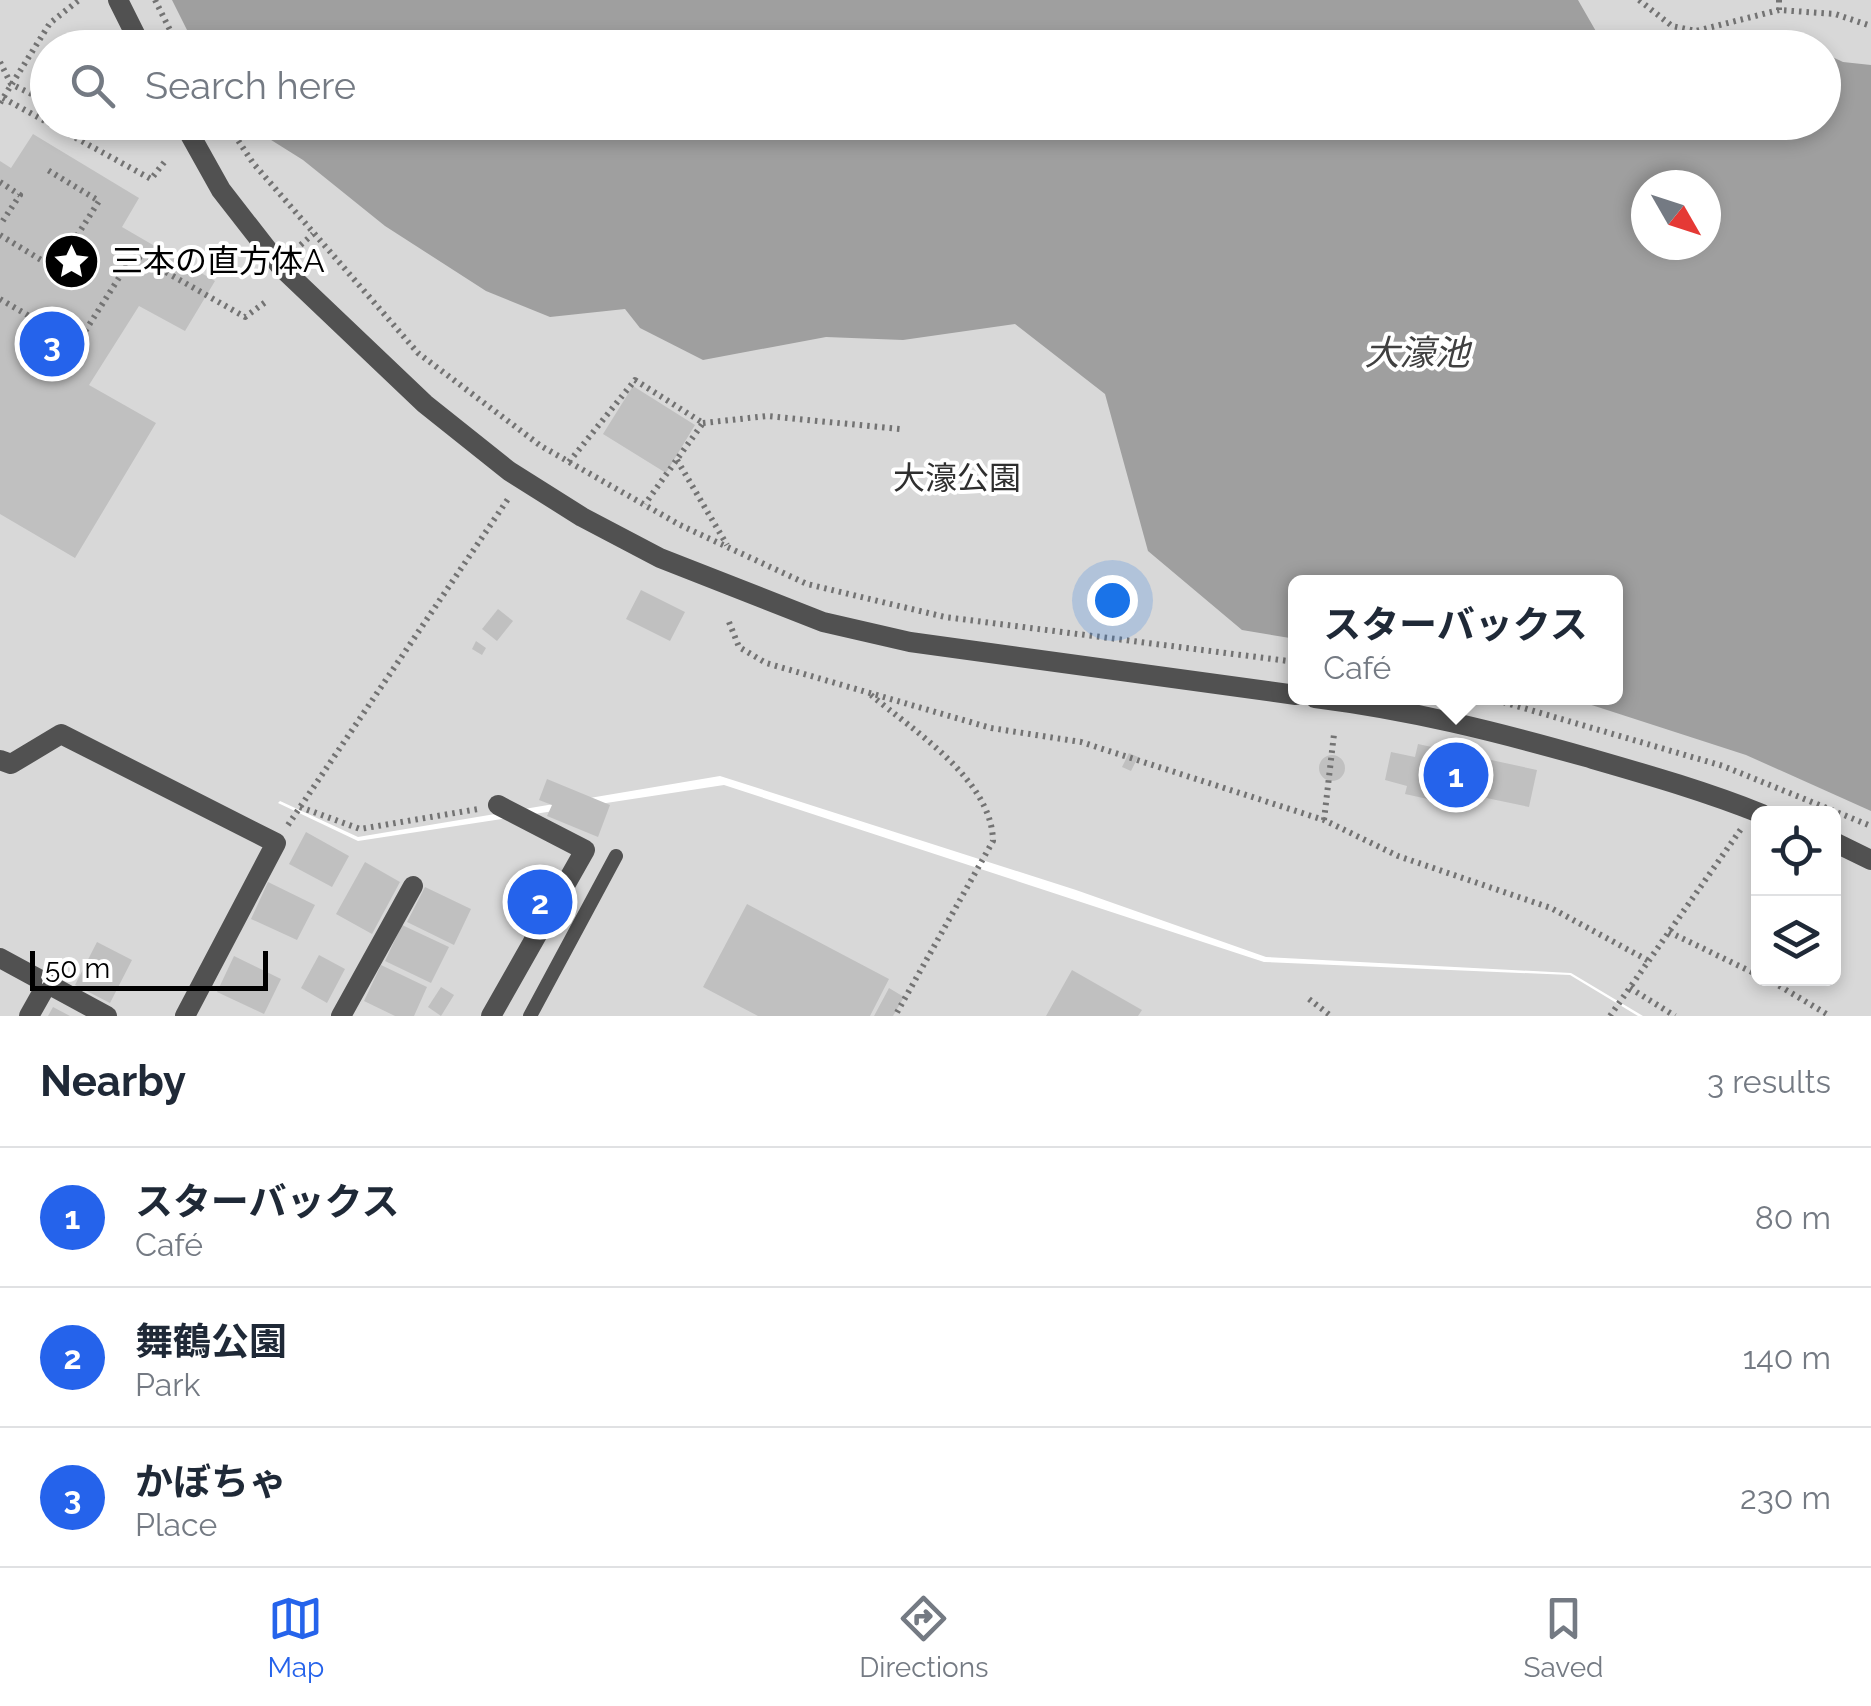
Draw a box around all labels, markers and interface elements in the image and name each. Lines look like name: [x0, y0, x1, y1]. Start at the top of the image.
search box: [30, 30, 1841, 140]
icon: search: [65, 58, 120, 113]
text: Search here: [145, 63, 356, 108]
north arrow: [1631, 170, 1721, 260]
place icon: 三本の直方体A: [42, 231, 102, 291]
place label: 三本の直方体A: [111, 242, 325, 279]
pin: 3: [20, 306, 84, 382]
water label: 大濠池: [1364, 332, 1472, 373]
park label: 大濠公園: [893, 459, 1021, 496]
your location: [1087, 575, 1138, 626]
popup: [1288, 575, 1623, 705]
text: スターバックス: [1323, 602, 1588, 647]
text: Café: [1323, 649, 1391, 686]
pin: 1: [1424, 738, 1488, 812]
map controls: [1751, 806, 1841, 986]
button: locate: [1751, 806, 1841, 896]
pin: 2: [508, 864, 572, 940]
button: layers: [1751, 896, 1841, 986]
scale bar: [30, 946, 268, 990]
text: 50 m: [45, 952, 110, 985]
text: Nearby: [40, 1057, 186, 1106]
text: 3 results: [1707, 1063, 1831, 1100]
text: スターバックス: [135, 1179, 399, 1224]
text: 1: [65, 1199, 80, 1236]
text: 80 m: [1755, 1199, 1831, 1236]
text: Café: [135, 1226, 203, 1263]
text: 舞鶴公園: [135, 1319, 287, 1364]
text: 2: [63, 1339, 82, 1376]
text: 140 m: [1743, 1339, 1831, 1376]
text: Park: [135, 1366, 200, 1403]
text: かぼちゃ: [135, 1459, 287, 1504]
text: 3: [64, 1479, 81, 1516]
text: 230 m: [1740, 1479, 1831, 1516]
text: Place: [135, 1506, 217, 1543]
tab: Map: [267, 1591, 324, 1684]
tab: Directions: [859, 1591, 989, 1684]
tab: Saved: [1523, 1591, 1604, 1684]

